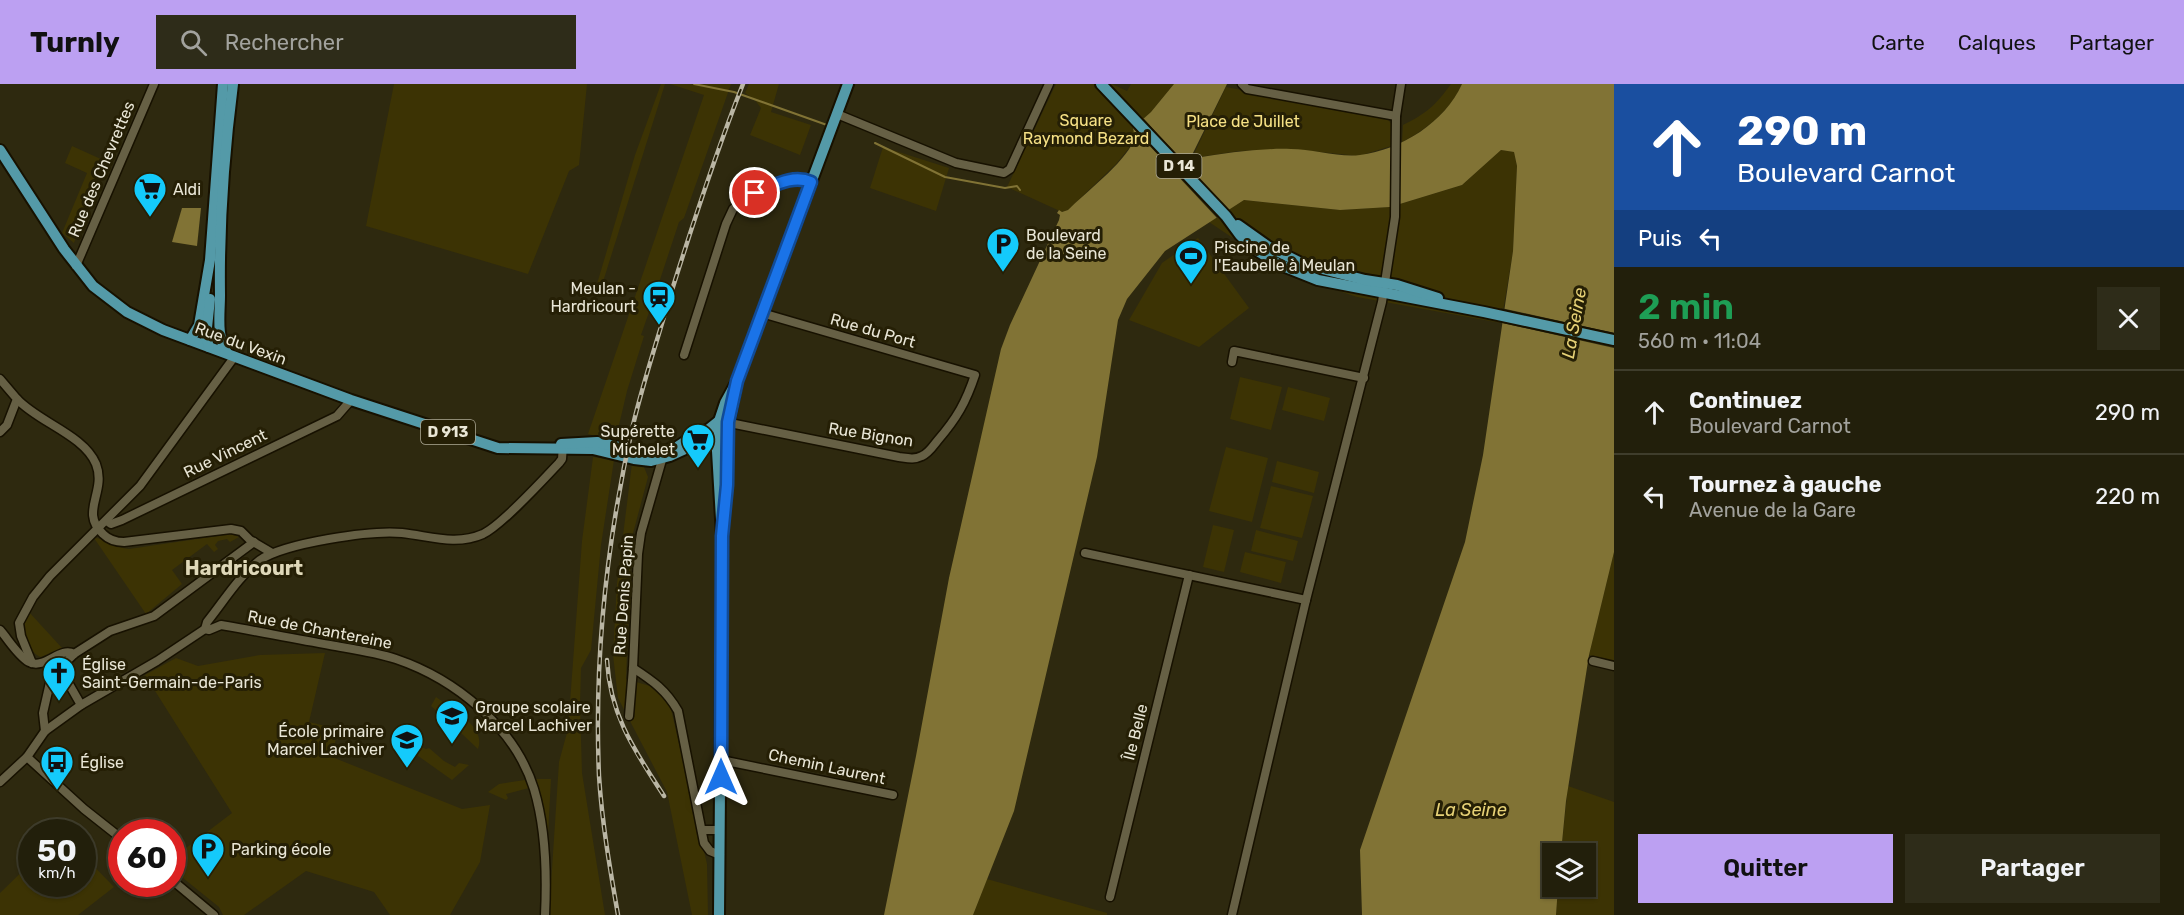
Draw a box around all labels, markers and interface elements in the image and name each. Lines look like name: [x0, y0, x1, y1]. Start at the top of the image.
search box: [156, 15, 576, 69]
text: Turnly: [30, 26, 120, 59]
icon: search: [177, 26, 210, 59]
text: Rechercher: [225, 29, 344, 56]
text: Carte: [1871, 30, 1925, 55]
text: Calques: [1958, 30, 2036, 55]
text: Partager: [2069, 30, 2154, 55]
street label: Rue des Chevrettes: [64, 98, 139, 240]
text: 290 m: [1737, 106, 1867, 156]
icon: ahead: [1638, 108, 1716, 186]
park label: Square Raymond Bezard: [1023, 111, 1149, 148]
park label: Place de Juillet: [1186, 112, 1300, 131]
road number: D 14: [1156, 154, 1202, 178]
text: Boulevard Carnot: [1737, 157, 1955, 189]
pin: [729, 167, 780, 218]
supermarket icon: Aldi: [132, 171, 168, 218]
icon: arrive: [738, 176, 771, 209]
place label: Aldi: [173, 180, 201, 199]
icon: left: [1694, 222, 1727, 255]
text: Puis: [1638, 225, 1682, 252]
parking icon: Boulevard de la Seine: [985, 226, 1021, 273]
place label: Boulevard de la Seine: [1026, 226, 1107, 263]
sports icon: Piscine de l'Eaubelle à Meulan: [1173, 238, 1209, 285]
place label: Piscine de l'Eaubelle à Meulan: [1214, 238, 1355, 275]
place label: Meulan - Hardricourt: [550, 279, 636, 316]
station icon: Meulan - Hardricourt: [641, 279, 677, 326]
text: 2 min: [1638, 285, 1734, 328]
water label: La Seine: [1557, 286, 1591, 360]
button: close: [2097, 287, 2160, 350]
street label: Rue du Port: [828, 309, 918, 352]
street label: Rue du Vexin: [192, 318, 289, 369]
text: 560 m · 11:04: [1638, 329, 1761, 353]
text: Continuez: [1689, 387, 1802, 414]
icon: ahead: [1638, 396, 1671, 429]
text: 290 m: [2095, 399, 2160, 426]
text: Boulevard Carnot: [1689, 414, 1851, 438]
street label: Rue Bignon: [827, 418, 915, 451]
road number: D 913: [421, 420, 475, 444]
place label: Supérette Michelet: [601, 422, 675, 459]
supermarket icon: Supérette Michelet: [680, 422, 716, 469]
street label: Rue Vincent: [181, 425, 270, 482]
text: Tournez à gauche: [1689, 471, 1882, 498]
icon: left: [1638, 480, 1671, 513]
text: 220 m: [2095, 483, 2160, 510]
text: Avenue de la Gare: [1689, 498, 1856, 522]
street label: Rue Denis Papin: [610, 534, 637, 656]
district label: Hardricourt: [185, 556, 303, 580]
street label: Rue de Chantereine: [246, 606, 394, 653]
church icon: Église Saint-Germain-de-Paris: [41, 655, 77, 702]
place label: Église Saint-Germain-de-Paris: [82, 655, 262, 692]
school or university icon: Groupe scolaire Marcel Lachiver: [434, 698, 470, 745]
place label: Groupe scolaire Marcel Lachiver: [475, 698, 592, 735]
street label: Île Belle: [1119, 702, 1152, 763]
place label: École primaire Marcel Lachiver: [267, 722, 384, 759]
school or university icon: École primaire Marcel Lachiver: [389, 722, 425, 769]
bus stop icon: Église: [39, 744, 75, 791]
position arrow: [689, 745, 753, 809]
street label: Chemin Laurent: [767, 745, 887, 788]
place label: Église: [80, 753, 124, 772]
water label: La Seine: [1435, 799, 1507, 821]
speed limit sign: 60: [108, 819, 186, 897]
parking icon: Parking école: [190, 831, 226, 878]
text: 50: [37, 833, 77, 869]
button: Quitter: [1638, 834, 1893, 903]
button: Partager: [1905, 834, 2160, 903]
place label: Parking école: [231, 840, 331, 859]
map controls: [1542, 843, 1596, 897]
button: layers: [1542, 843, 1596, 897]
text: km/h: [38, 864, 76, 882]

